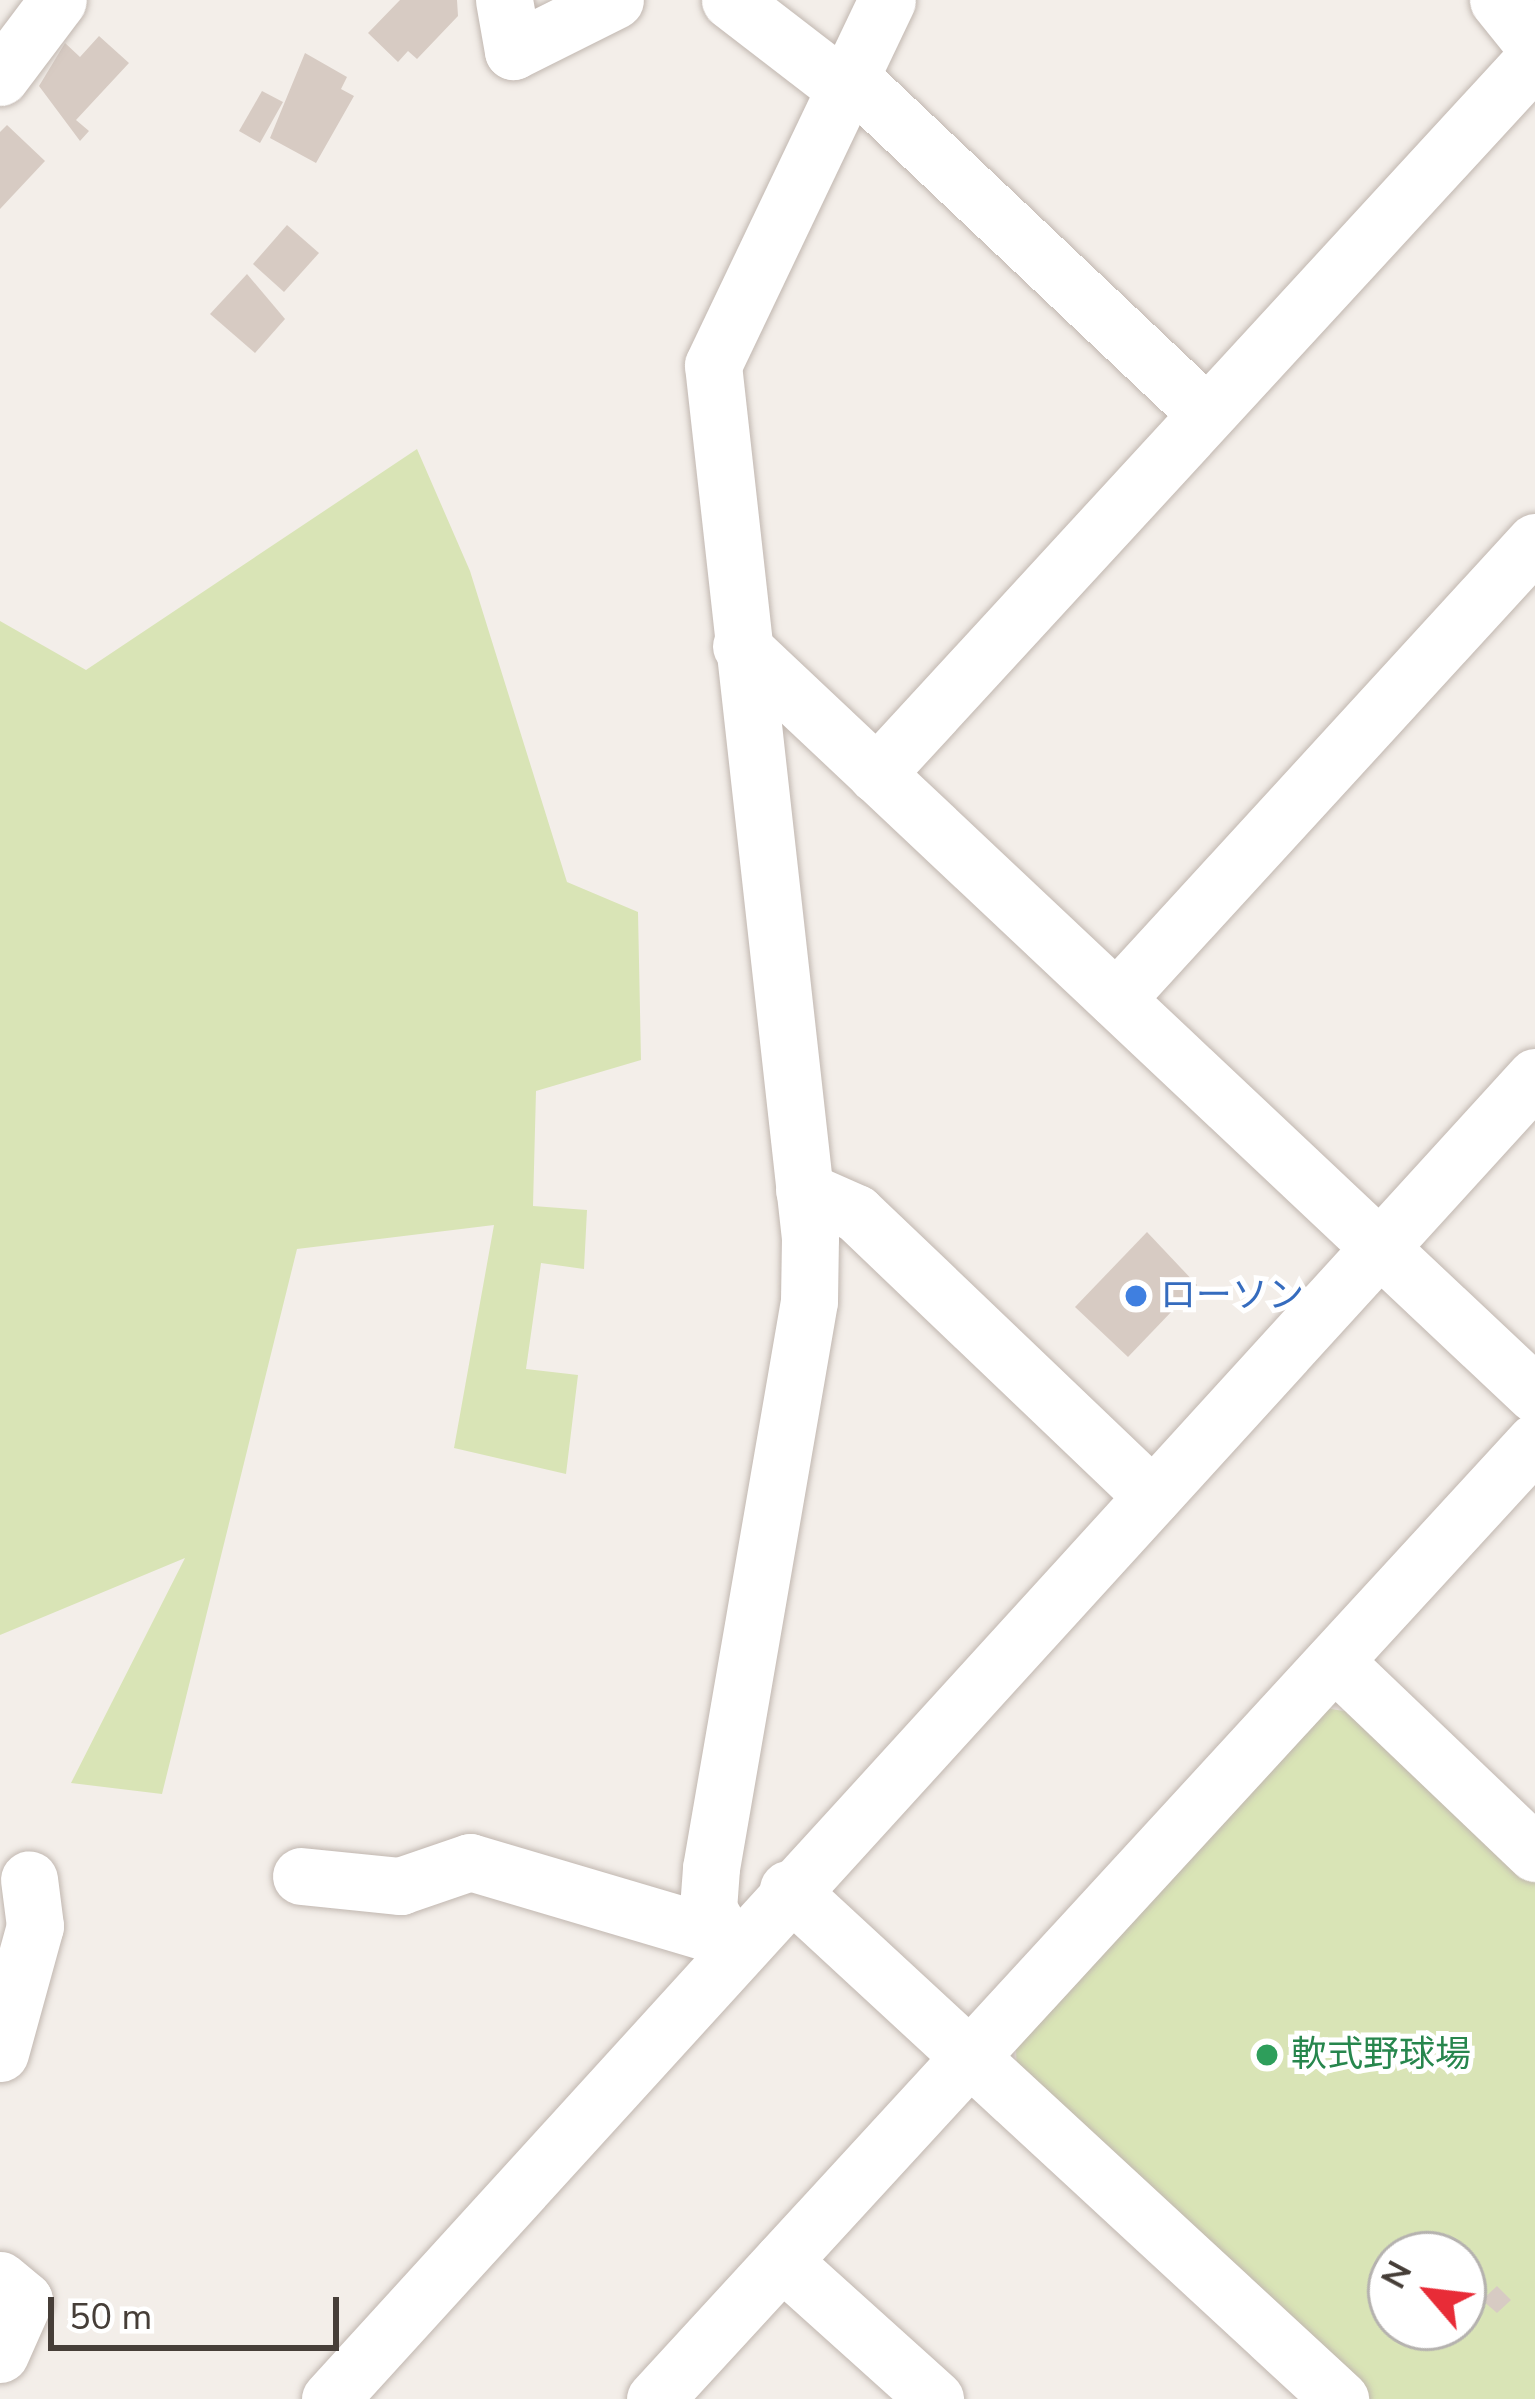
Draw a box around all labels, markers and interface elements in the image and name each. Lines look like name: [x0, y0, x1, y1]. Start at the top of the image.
place label: ローソン: [1160, 1274, 1304, 1318]
marker: ローソン: [1123, 1283, 1149, 1309]
place label: 軟式野球場: [1291, 2033, 1471, 2077]
marker: 軟式野球場: [1254, 2042, 1280, 2068]
north arrow: [1367, 2231, 1487, 2351]
text: N: [1372, 2254, 1423, 2297]
scale bar: [54, 2273, 345, 2347]
text: 50 m: [69, 2293, 152, 2342]

